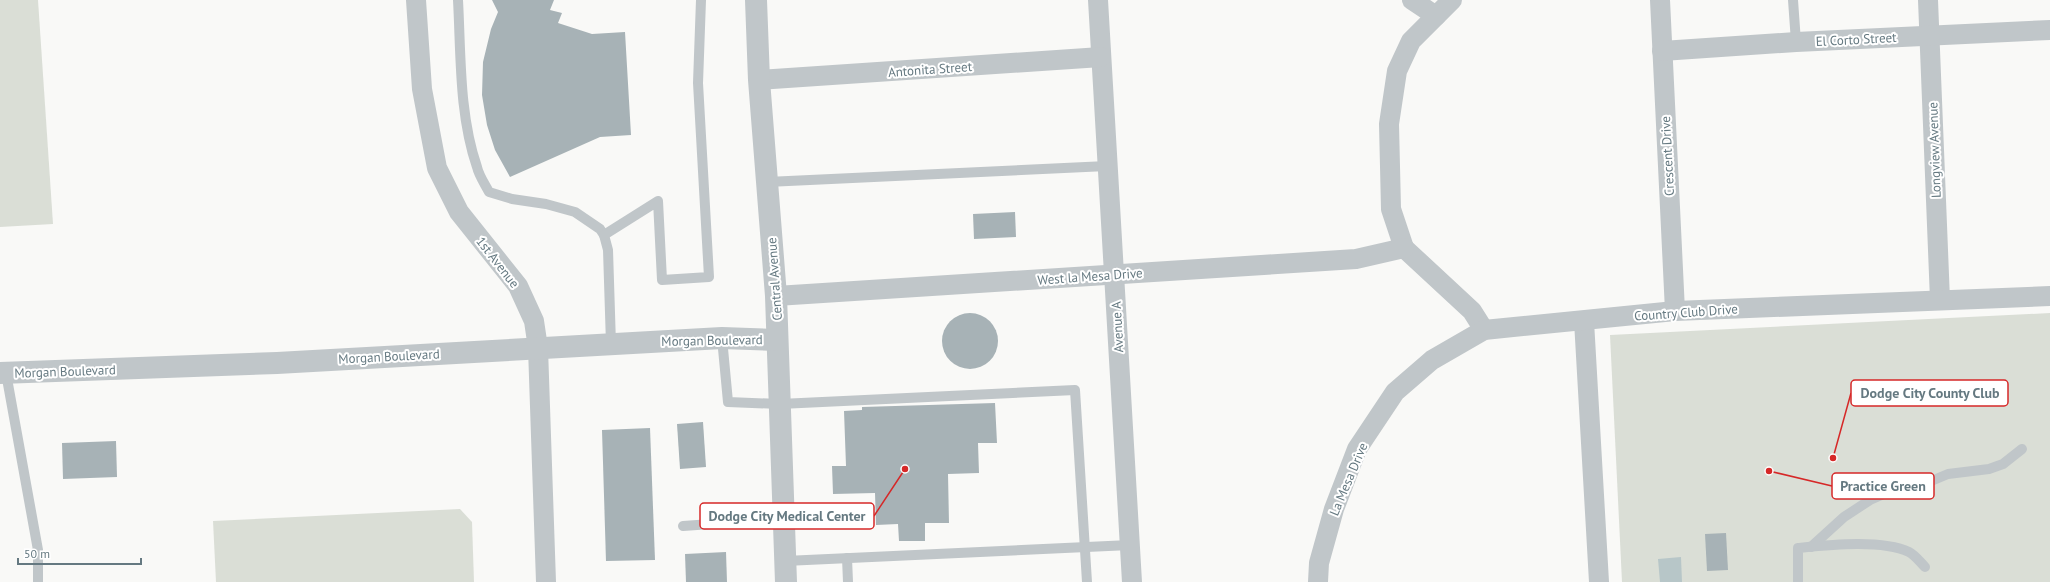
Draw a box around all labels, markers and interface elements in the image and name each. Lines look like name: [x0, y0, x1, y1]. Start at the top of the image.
street label: El Corto Street: [1815, 29, 1897, 50]
street label: Antonita Street: [888, 58, 973, 81]
street label: Longview Avenue: [1924, 102, 1945, 198]
street label: Crescent Drive: [1657, 116, 1678, 196]
street label: 1st Avenue: [472, 233, 523, 291]
street label: Central Avenue: [763, 237, 786, 321]
street label: West la Mesa Drive: [1037, 264, 1143, 289]
street label: Country Club Drive: [1634, 300, 1738, 325]
street label: Avenue A: [1108, 301, 1127, 353]
street label: Morgan Boulevard: [661, 331, 763, 350]
street label: Morgan Boulevard: [338, 345, 440, 368]
street label: Morgan Boulevard: [14, 361, 116, 382]
callout: Dodge City County Club: [1851, 380, 2008, 406]
text: Dodge City County Club: [1861, 384, 2000, 402]
street label: La Mesa Drive: [1325, 440, 1371, 518]
callout: Practice Green: [1832, 473, 1934, 499]
text: Practice Green: [1840, 477, 1926, 495]
callout: Dodge City Medical Center: [700, 503, 874, 529]
text: Dodge City Medical Center: [709, 507, 866, 525]
scale bar: [18, 540, 141, 566]
text: 50 m: [24, 546, 50, 561]

